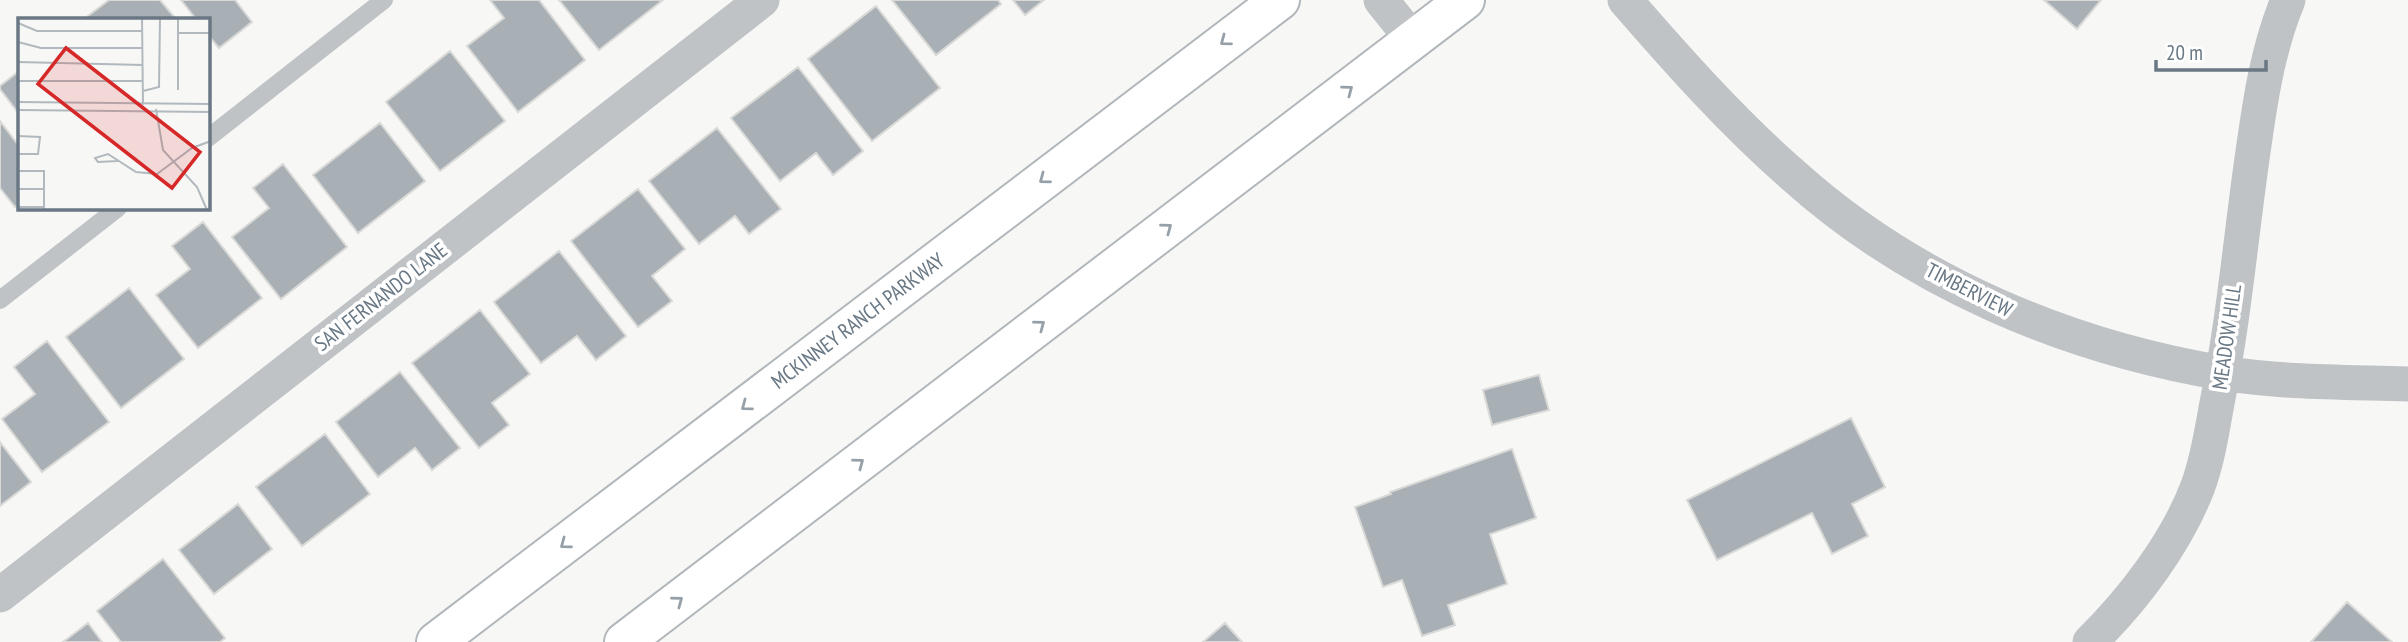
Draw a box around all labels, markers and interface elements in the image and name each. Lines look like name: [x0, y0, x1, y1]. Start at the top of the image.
inset map: [18, 18, 210, 210]
scale bar: [2156, 28, 2266, 72]
one-way arrow: [1221, 33, 1233, 46]
text: 20 m: [2166, 39, 2203, 66]
one-way arrow: [1340, 85, 1353, 98]
one-way arrow: [1040, 171, 1052, 184]
one-way arrow: [1160, 223, 1172, 236]
street label: SAN FERNANDO LANE: [309, 236, 452, 357]
street label: MCKINNEY RANCH PARKWAY: [766, 246, 950, 395]
street label: TIMBERVIEW: [1921, 256, 2017, 323]
street label: MEADOW HILL: [2206, 282, 2247, 391]
one-way arrow: [1032, 320, 1045, 333]
one-way arrow: [742, 397, 754, 410]
one-way arrow: [851, 458, 864, 471]
one-way arrow: [561, 535, 573, 548]
one-way arrow: [671, 596, 683, 609]

